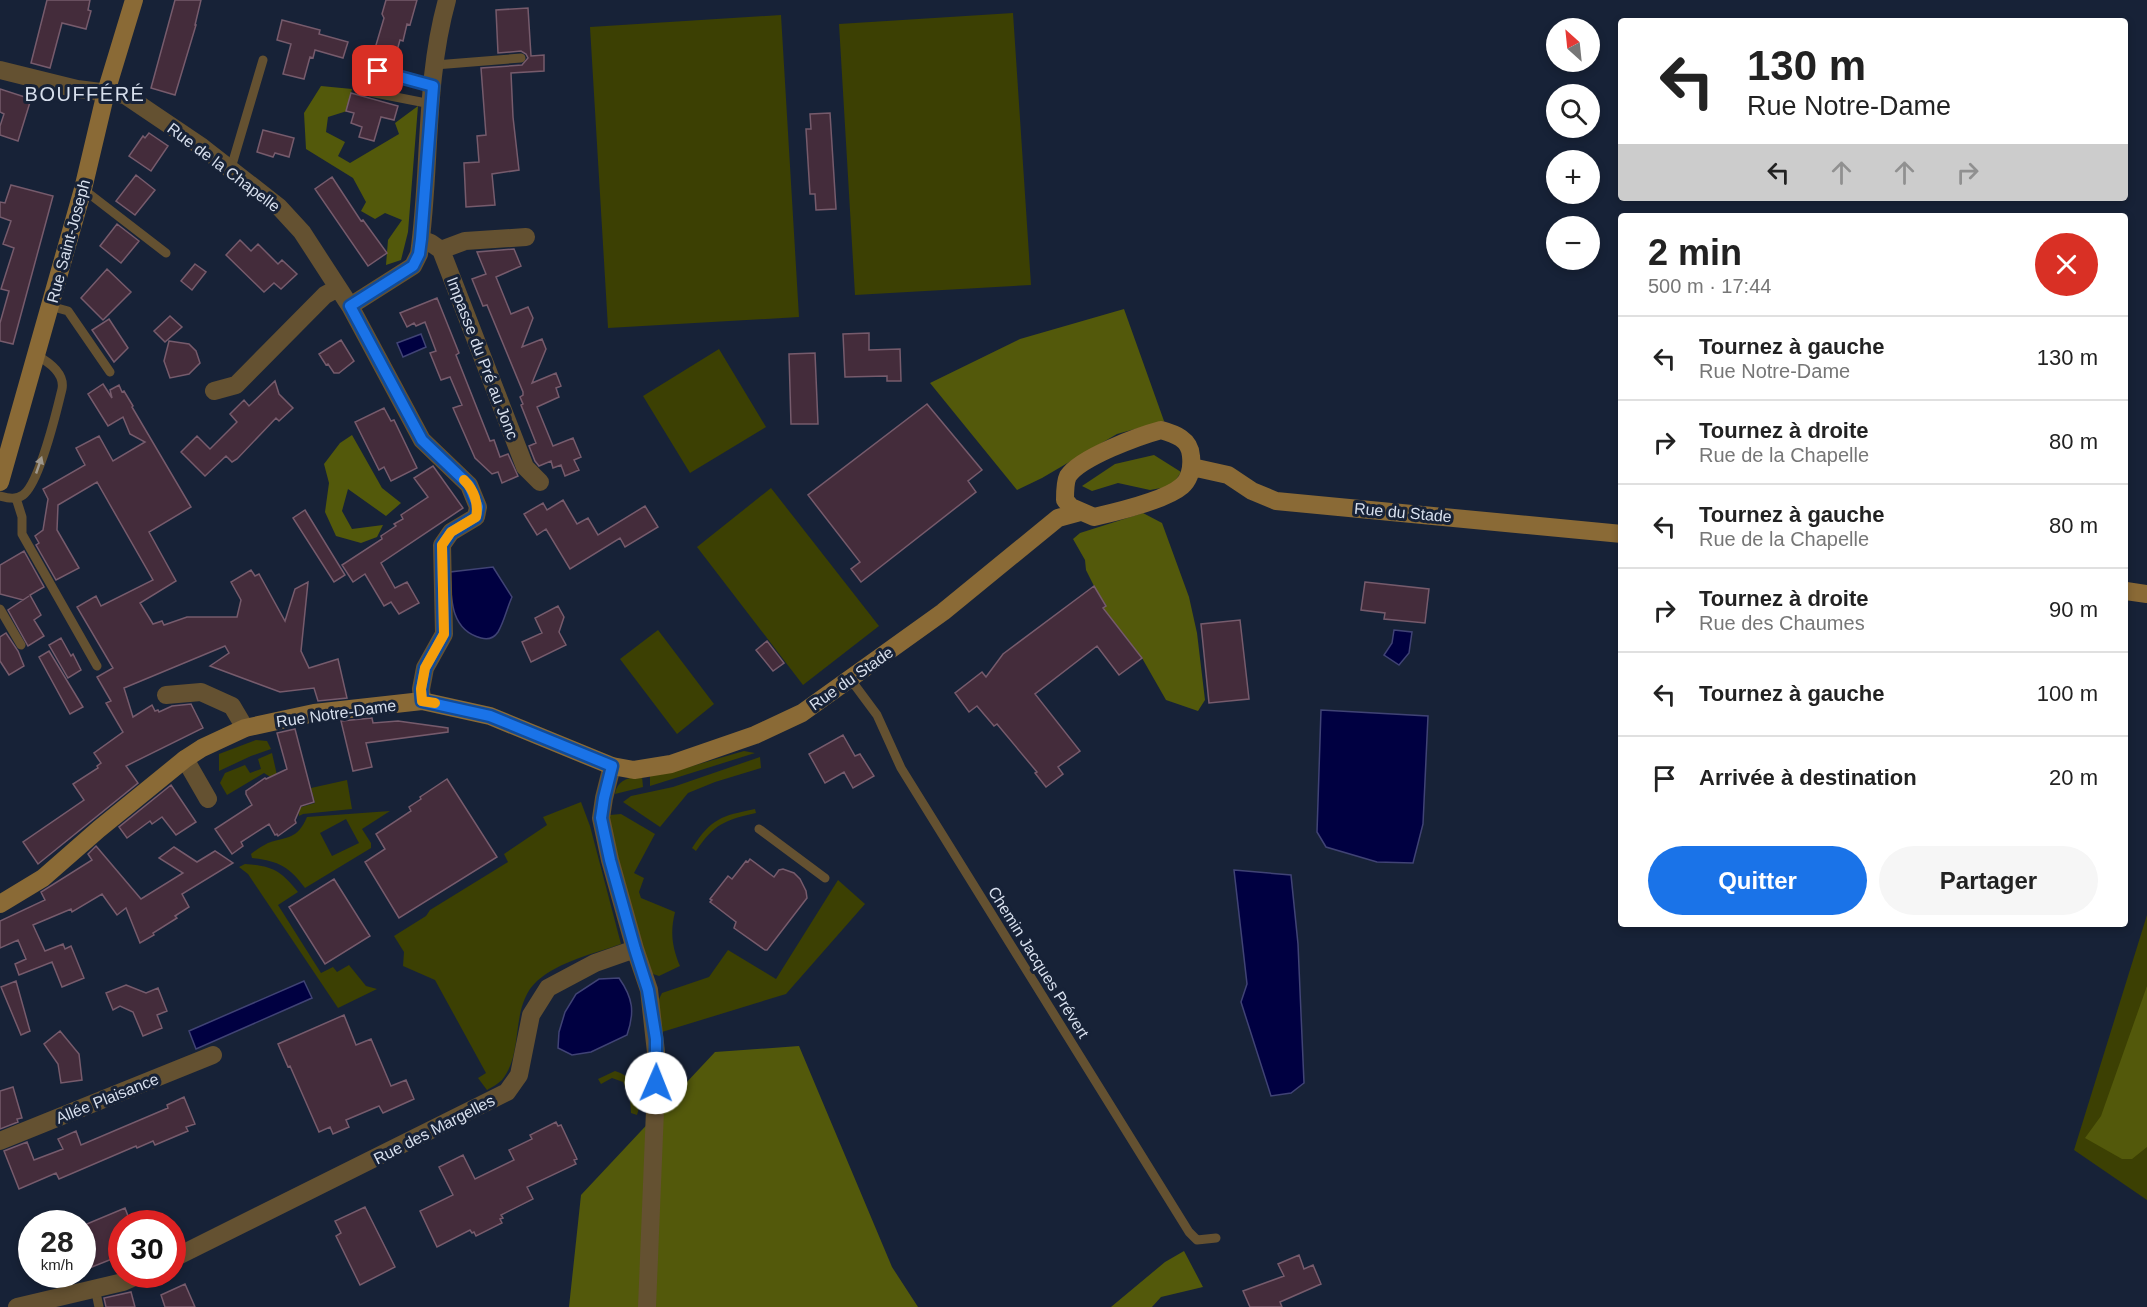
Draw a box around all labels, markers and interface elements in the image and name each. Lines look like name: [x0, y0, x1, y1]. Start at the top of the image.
north arrow: [1546, 18, 1600, 72]
map controls: [1546, 18, 1600, 270]
icon: left: [1648, 42, 1726, 120]
text: 130 m: [1747, 42, 1866, 89]
pin: [352, 45, 403, 96]
icon: arrive: [361, 54, 394, 87]
district label: BOUFFÉRÉ: [25, 83, 145, 105]
button: search: [1546, 84, 1600, 138]
text: Rue Notre-Dame: [1747, 91, 1951, 121]
street label: Rue de la Chapelle: [164, 120, 283, 215]
button: +: [1546, 150, 1600, 204]
icon: left: [1762, 156, 1795, 189]
icon: ahead: [1825, 156, 1858, 189]
icon: ahead: [1888, 156, 1921, 189]
icon: right: [1951, 156, 1984, 189]
street label: Rue Saint-Joseph: [44, 178, 93, 305]
button: −: [1546, 216, 1600, 270]
text: 2 min: [1648, 232, 1742, 273]
button: close: [2035, 233, 2098, 296]
street label: Impasse du Pré au Jonc: [444, 275, 521, 442]
text: 500 m · 17:44: [1648, 275, 1771, 297]
text: Tournez à gauche: [1699, 334, 1884, 359]
icon: left: [1648, 342, 1681, 375]
text: 130 m: [2037, 345, 2098, 370]
text: Rue Notre-Dame: [1699, 360, 1850, 382]
text: Tournez à droite: [1699, 418, 1869, 443]
icon: right: [1648, 426, 1681, 459]
text: 80 m: [2049, 429, 2098, 454]
text: Rue de la Chapelle: [1699, 444, 1869, 466]
one-way arrow: [35, 456, 44, 474]
street label: Rue du Stade: [1353, 500, 1453, 525]
text: Tournez à gauche: [1699, 502, 1884, 527]
icon: left: [1648, 510, 1681, 543]
text: 80 m: [2049, 513, 2098, 538]
text: Rue de la Chapelle: [1699, 528, 1869, 550]
text: Tournez à droite: [1699, 586, 1869, 611]
icon: right: [1648, 594, 1681, 627]
text: 90 m: [2049, 597, 2098, 622]
text: Rue des Chaumes: [1699, 612, 1865, 634]
street label: Rue du Stade: [806, 643, 896, 713]
icon: left: [1648, 678, 1681, 711]
text: Tournez à gauche: [1699, 681, 1884, 706]
text: 100 m: [2037, 681, 2098, 706]
street label: Rue Notre-Dame: [275, 697, 397, 730]
icon: arrive: [1648, 762, 1681, 795]
text: Arrivée à destination: [1699, 765, 1917, 790]
text: 20 m: [2049, 765, 2098, 790]
button: Quitter: [1648, 846, 1867, 915]
button: Partager: [1879, 846, 2098, 915]
street label: Chemin Jacques Prévert: [985, 883, 1092, 1042]
position arrow: [624, 1051, 688, 1115]
street label: Allée Plaisance: [53, 1070, 161, 1127]
street label: Rue des Margelles: [371, 1092, 498, 1167]
speed limit sign: 30: [108, 1210, 186, 1288]
text: 28: [40, 1225, 74, 1258]
text: km/h: [41, 1256, 73, 1273]

